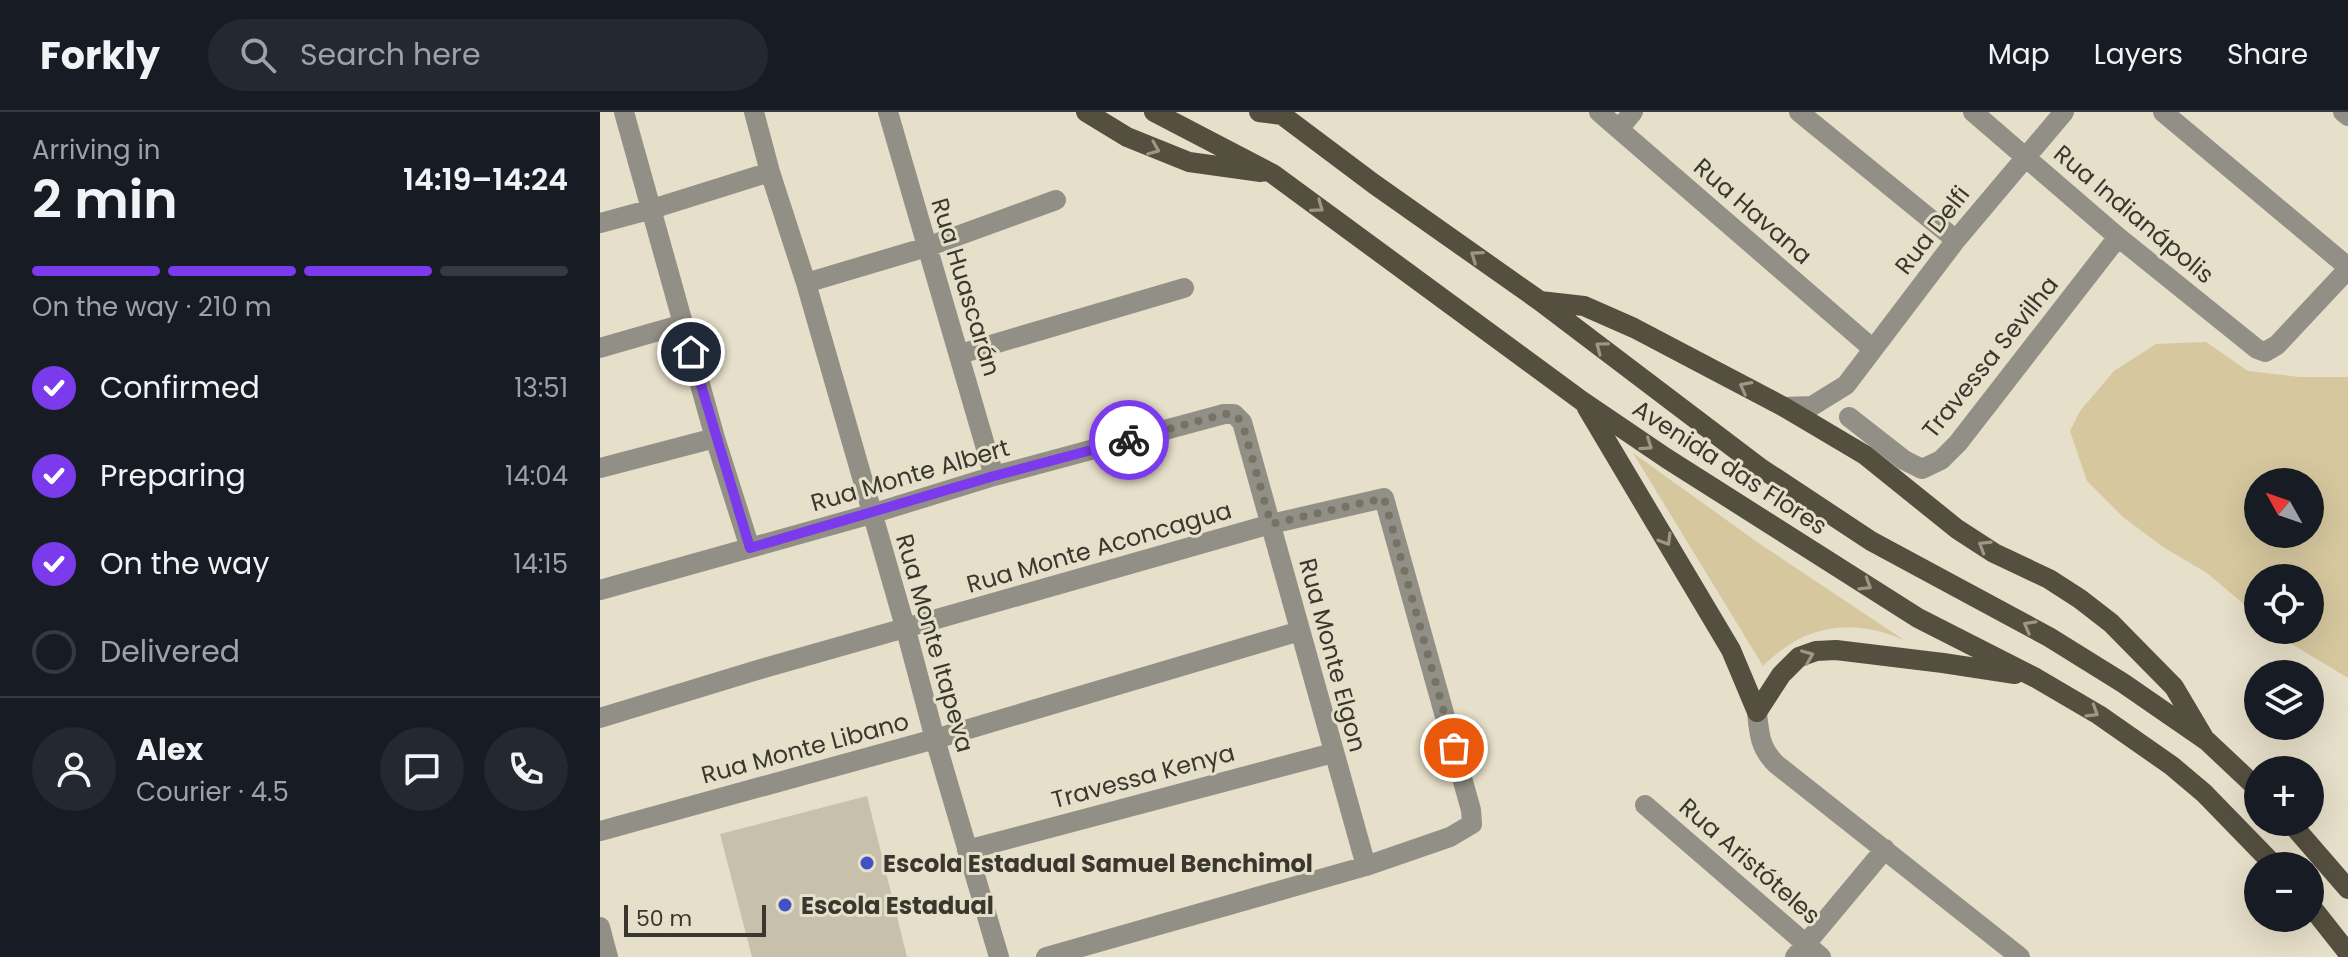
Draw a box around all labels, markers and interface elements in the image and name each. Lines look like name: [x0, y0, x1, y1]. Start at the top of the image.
search box: [208, 19, 768, 91]
text: Forkly: [40, 29, 160, 82]
icon: search: [236, 33, 280, 77]
text: Search here: [300, 33, 481, 76]
text: Map: [1988, 35, 2050, 74]
text: Layers: [2094, 35, 2183, 74]
text: Share: [2227, 35, 2308, 74]
text: Arriving in: [32, 132, 161, 168]
street label: Rua Indianápolis: [2047, 137, 2221, 291]
one-way arrow: [1146, 139, 1160, 156]
street label: Rua Havana: [1687, 150, 1819, 272]
text: 14:19–14:24: [403, 158, 568, 201]
text: 2 min: [32, 163, 178, 236]
street label: Rua Delfi: [1887, 179, 1977, 281]
street label: Rua Huascarán: [923, 194, 1009, 380]
one-way arrow: [1309, 197, 1324, 212]
one-way arrow: [1471, 251, 1485, 266]
street label: Travessa Sevilha: [1914, 269, 2066, 445]
text: On the way · 210 m: [32, 289, 271, 325]
pin: [657, 318, 725, 386]
icon: home: [669, 330, 713, 374]
one-way arrow: [1595, 342, 1610, 356]
icon: check: [32, 366, 76, 410]
text: Confirmed: [100, 366, 260, 409]
text: 13:51: [514, 370, 568, 406]
one-way arrow: [1739, 381, 1754, 396]
street label: Avenida das Flores: [1626, 392, 1834, 542]
courier: [1089, 400, 1169, 480]
icon: bike: [1107, 418, 1151, 462]
street label: Rua Monte Albert: [807, 431, 1013, 519]
one-way arrow: [1638, 435, 1653, 450]
icon: check: [32, 454, 76, 498]
text: Preparing: [100, 454, 246, 497]
text: 14:04: [505, 458, 568, 494]
north arrow: [2244, 468, 2324, 548]
map controls: [2244, 468, 2324, 932]
street label: Rua Monte Aconcagua: [963, 493, 1235, 601]
street label: Rua Monte Itapeva: [888, 530, 982, 756]
one-way arrow: [1656, 531, 1672, 546]
one-way arrow: [1978, 541, 1993, 556]
icon: check: [32, 542, 76, 586]
text: On the way: [100, 542, 269, 585]
text: 14:15: [513, 546, 568, 582]
street label: Rua Monte Elgon: [1291, 555, 1375, 755]
button: locate: [2244, 564, 2324, 644]
one-way arrow: [1857, 575, 1872, 590]
one-way arrow: [2023, 620, 2037, 636]
text: Delivered: [100, 630, 240, 673]
one-way arrow: [1800, 649, 1814, 666]
button: layers: [2244, 660, 2324, 740]
one-way arrow: [2084, 702, 2099, 717]
street label: Rua Monte Libano: [698, 704, 912, 792]
pin: [1420, 714, 1488, 782]
icon: bag: [1432, 726, 1476, 770]
button: person: [32, 727, 116, 811]
button: chat: [380, 727, 464, 811]
button: phone: [484, 727, 568, 811]
text: Alex: [136, 728, 203, 771]
street label: Travessa Kenya: [1048, 736, 1238, 816]
button: +: [2244, 756, 2324, 836]
text: Courier · 4.5: [136, 774, 289, 810]
street label: Rua Aristóteles: [1672, 790, 1828, 932]
place label: Escola Estadual Samuel Benchimol: [883, 847, 1313, 880]
button: −: [2244, 852, 2324, 932]
marker: Escola Estadual Samuel Benchimol: [858, 854, 876, 872]
place label: Escola Estadual: [801, 889, 994, 922]
marker: Escola Estadual: [776, 896, 794, 914]
scale bar: [624, 901, 766, 937]
text: 50 m: [636, 903, 692, 934]

